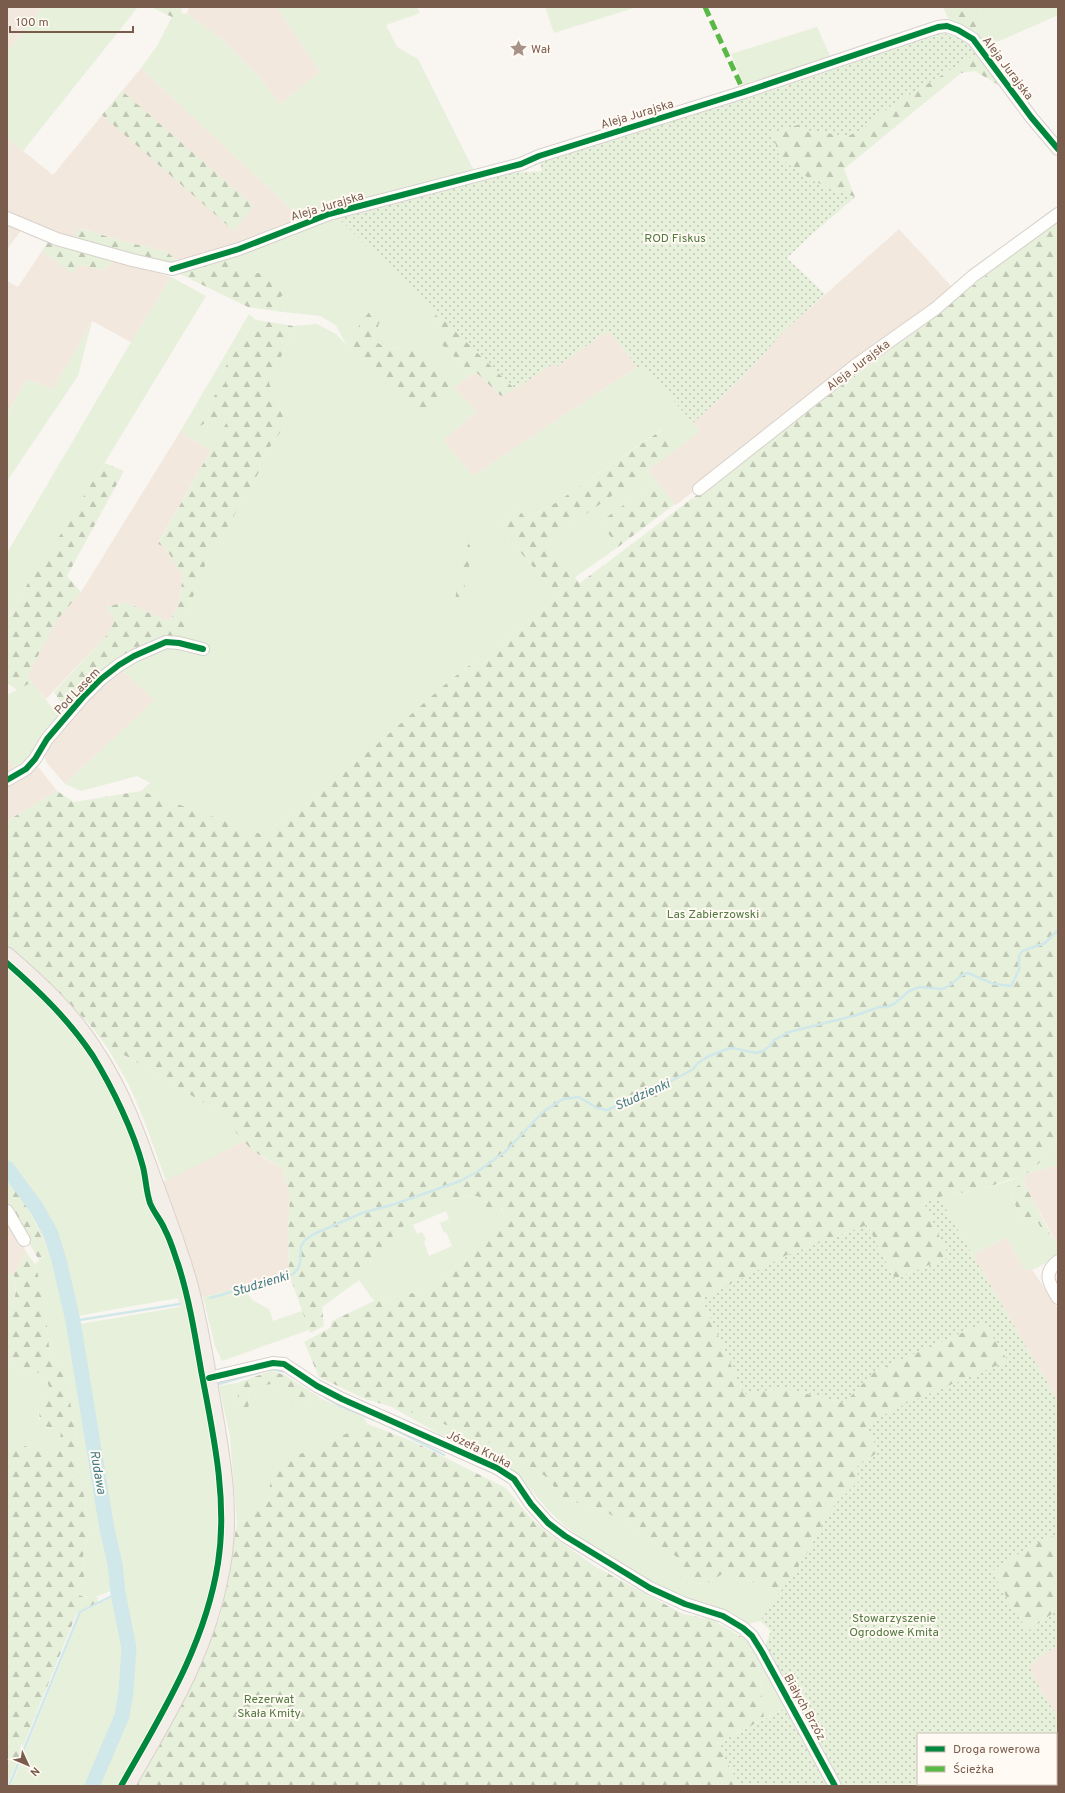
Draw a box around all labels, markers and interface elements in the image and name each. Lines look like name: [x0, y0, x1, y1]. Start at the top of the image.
scale bar: [10, 8, 133, 34]
text: 100 m: [16, 15, 49, 31]
street label: Aleja Jurajska: [978, 34, 1036, 104]
place icon: Wał: [508, 39, 528, 59]
place label: Wał: [531, 42, 550, 58]
street label: Aleja Jurajska: [599, 96, 676, 134]
street label: Aleja Jurajska: [289, 188, 366, 226]
park label: ROD Fiskus: [644, 231, 706, 247]
street label: Aleja Jurajska: [824, 337, 894, 395]
street label: Pod Lasem: [51, 665, 104, 719]
park label: Las Zabierzowski: [667, 907, 759, 923]
water label: Studzienki: [613, 1076, 674, 1115]
water label: Studzienki: [230, 1268, 292, 1301]
street label: Józefa Kruka: [444, 1427, 514, 1472]
water label: Rudawa: [85, 1449, 109, 1496]
park label: Stowarzyszenie Ogrodowe Kmita: [849, 1611, 939, 1641]
street label: Białych Brzóz: [779, 1672, 829, 1743]
park label: Rezerwat Skała Kmity: [237, 1692, 301, 1722]
legend: [917, 1733, 1057, 1785]
text: Droga rowerowa: [953, 1742, 1040, 1758]
north arrow: [8, 1745, 48, 1785]
text: Ścieżka: [953, 1762, 994, 1778]
text: N: [27, 1764, 42, 1779]

